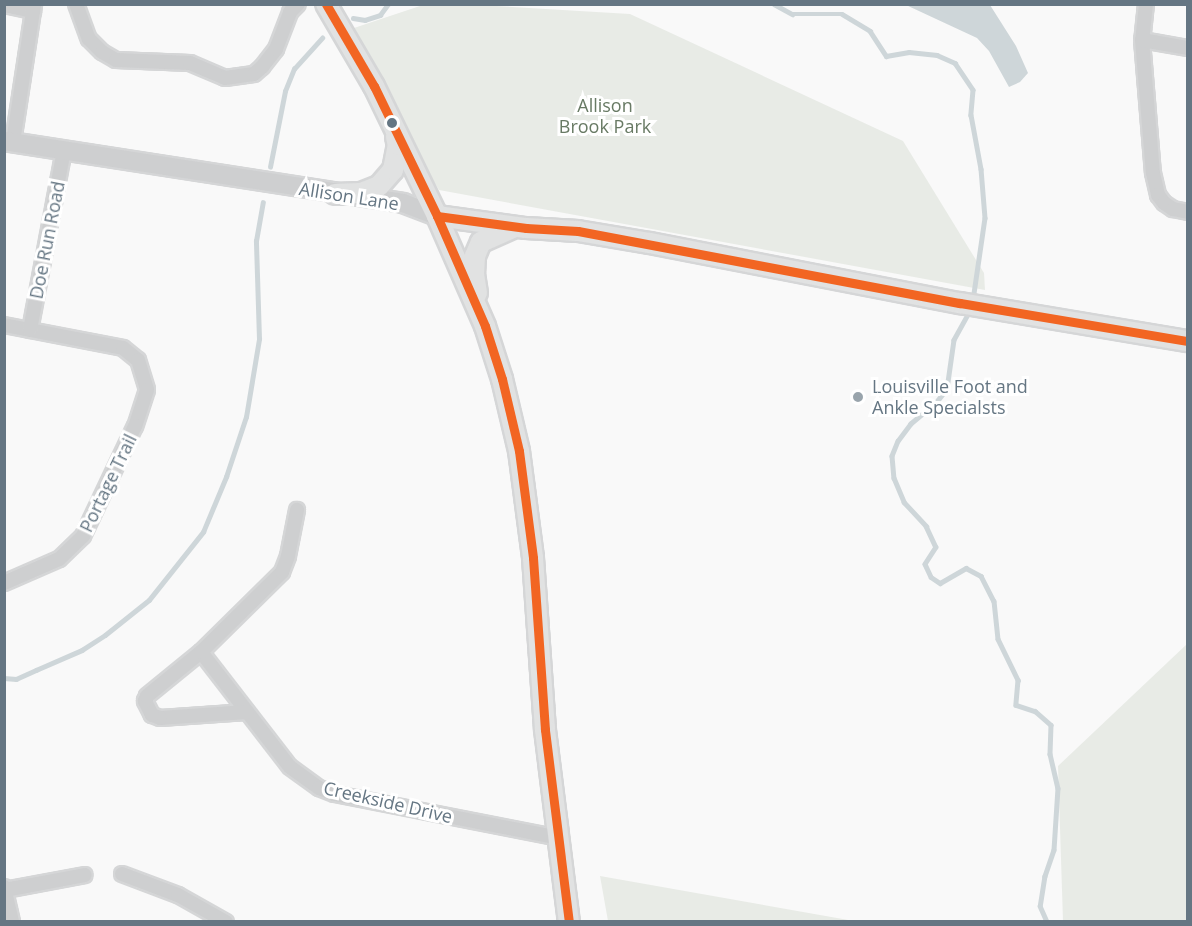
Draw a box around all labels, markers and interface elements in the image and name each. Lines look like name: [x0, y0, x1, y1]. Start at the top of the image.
park label: Allison Brook Park: [559, 95, 651, 138]
unlabelled marker: [386, 117, 398, 129]
street label: Allison Lane: [298, 177, 400, 215]
street label: Doe Run Road: [25, 179, 69, 301]
place label: Louisville Foot and Ankle Specialsts: [872, 376, 1028, 418]
marker: Louisville Foot and Ankle Specialsts: [849, 388, 867, 406]
street label: Portage Trail: [75, 430, 141, 536]
street label: Creekside Drive: [322, 777, 454, 827]

